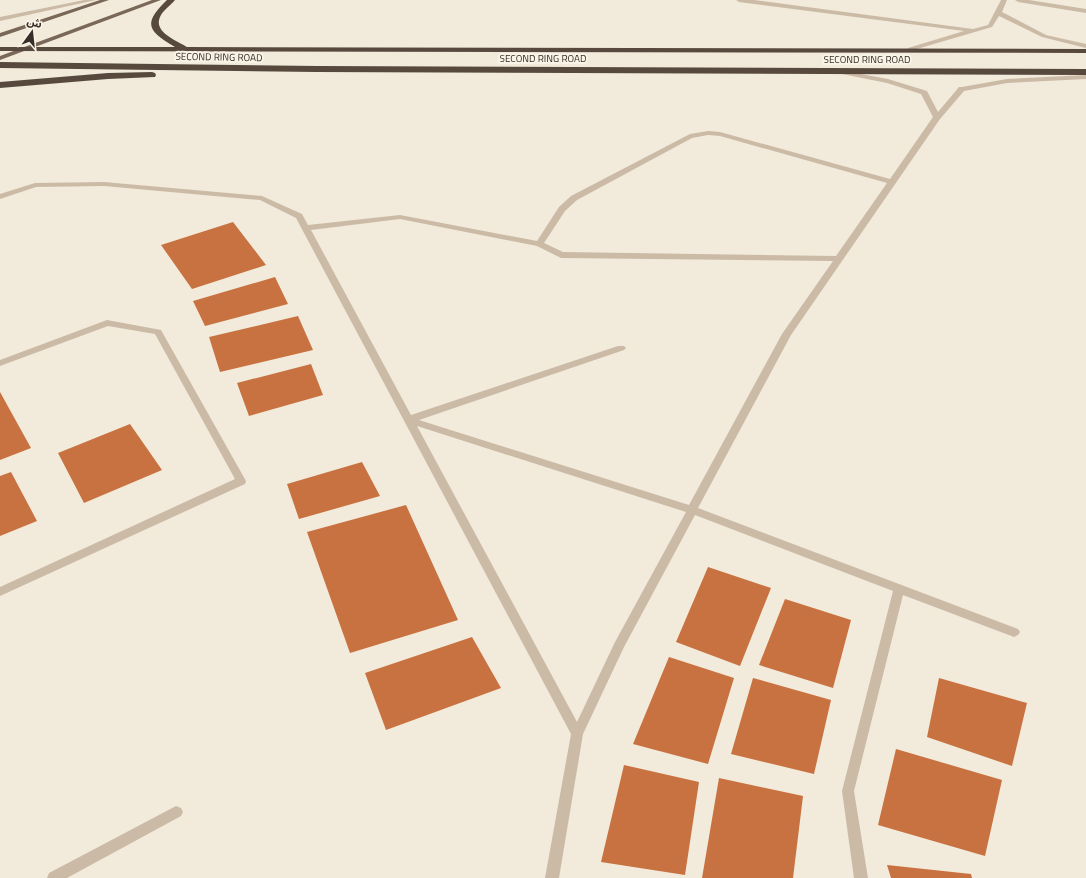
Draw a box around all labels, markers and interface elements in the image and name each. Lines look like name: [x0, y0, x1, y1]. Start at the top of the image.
north arrow: [12, 12, 52, 52]
text: ش: [25, 13, 44, 32]
street label: SECOND RING ROAD: [175, 49, 263, 65]
street label: SECOND RING ROAD: [500, 51, 587, 66]
street label: SECOND RING ROAD: [824, 52, 911, 67]

